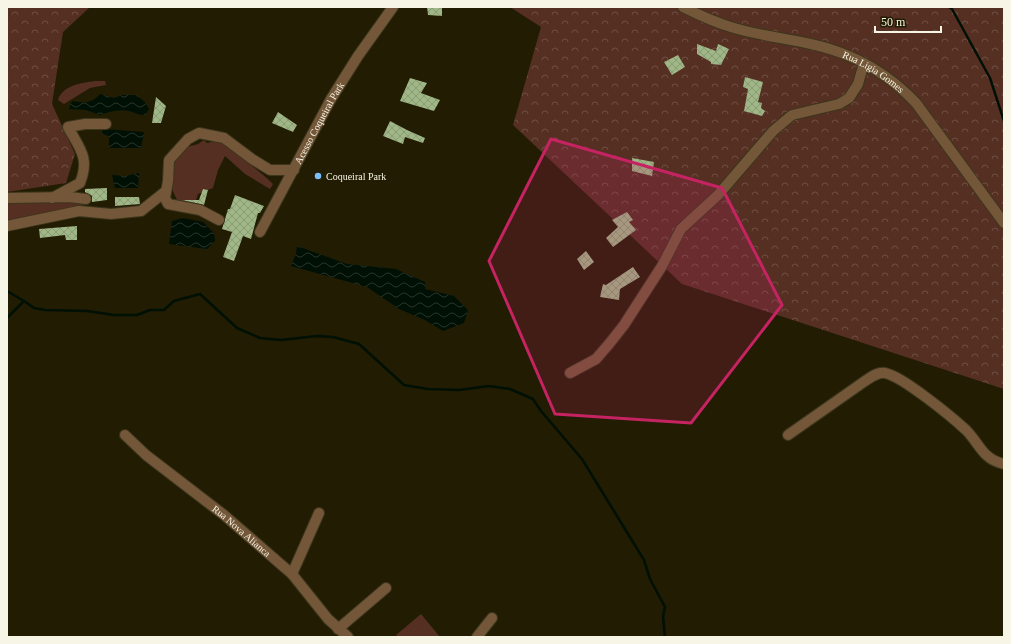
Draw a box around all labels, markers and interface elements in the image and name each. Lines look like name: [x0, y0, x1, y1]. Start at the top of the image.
scale bar: [875, 8, 941, 34]
text: 50 m: [881, 15, 906, 29]
street label: Rua Ligia Gomes: [841, 49, 907, 95]
street label: Acesso Coqueiral Park: [292, 80, 346, 166]
marker: Coqueiral Park: [313, 171, 323, 181]
place label: Coqueiral Park: [326, 171, 386, 182]
street label: Rua Nova Alianca: [210, 503, 273, 559]

